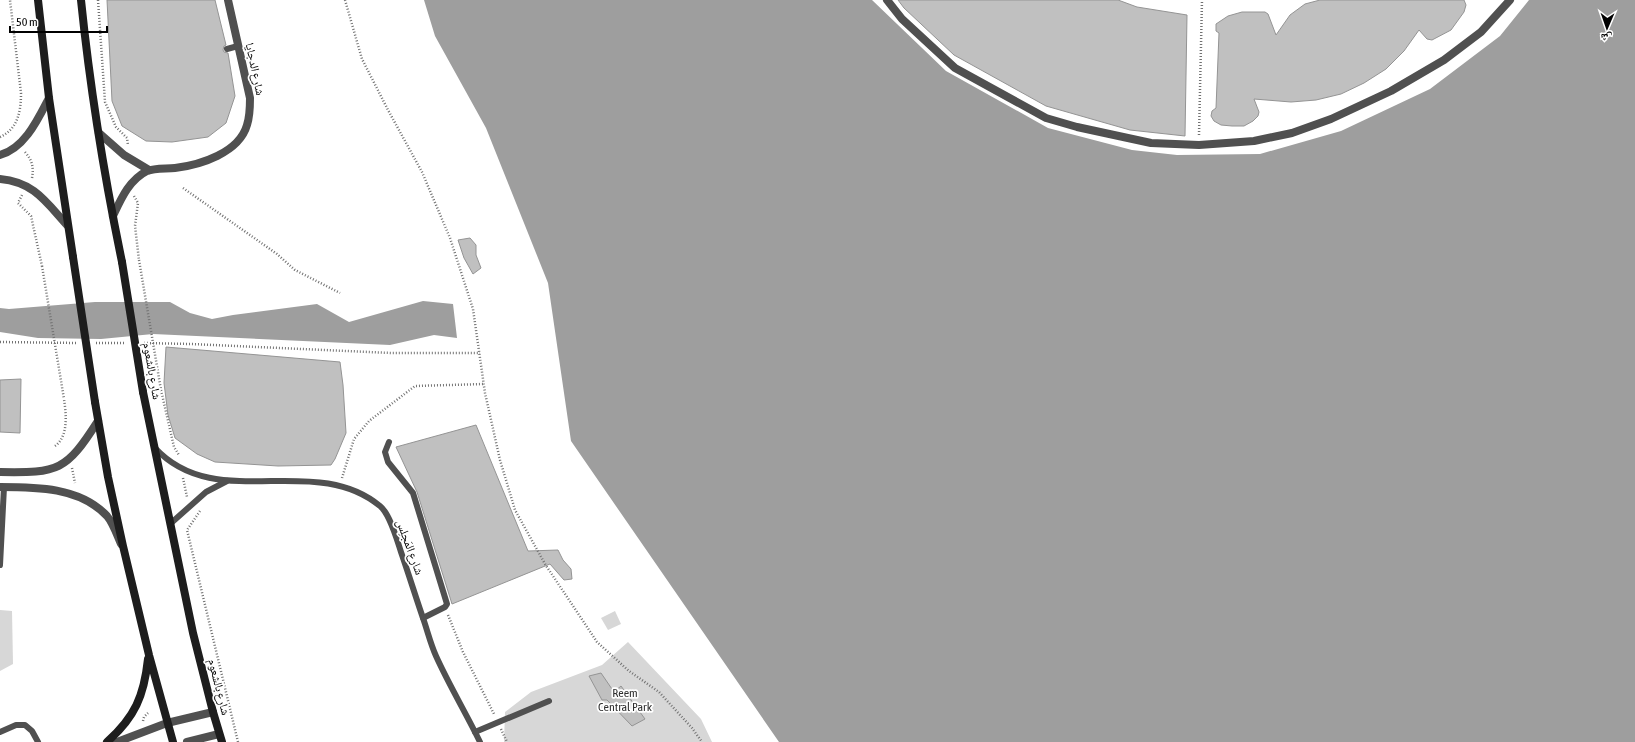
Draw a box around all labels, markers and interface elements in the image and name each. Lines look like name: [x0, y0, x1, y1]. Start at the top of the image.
scale bar: [10, 8, 107, 34]
north arrow: [1587, 8, 1627, 48]
text: 50 m: [16, 15, 38, 29]
text: ش: [1600, 30, 1613, 44]
street label: شارع الدجايا: [242, 41, 267, 97]
street label: شارع بالشعوم: [139, 341, 164, 401]
street label: شارع المَجلِس: [393, 517, 427, 577]
street label: شارع بالشعوم: [204, 657, 233, 717]
park label: Reem Central Park: [598, 686, 653, 714]

